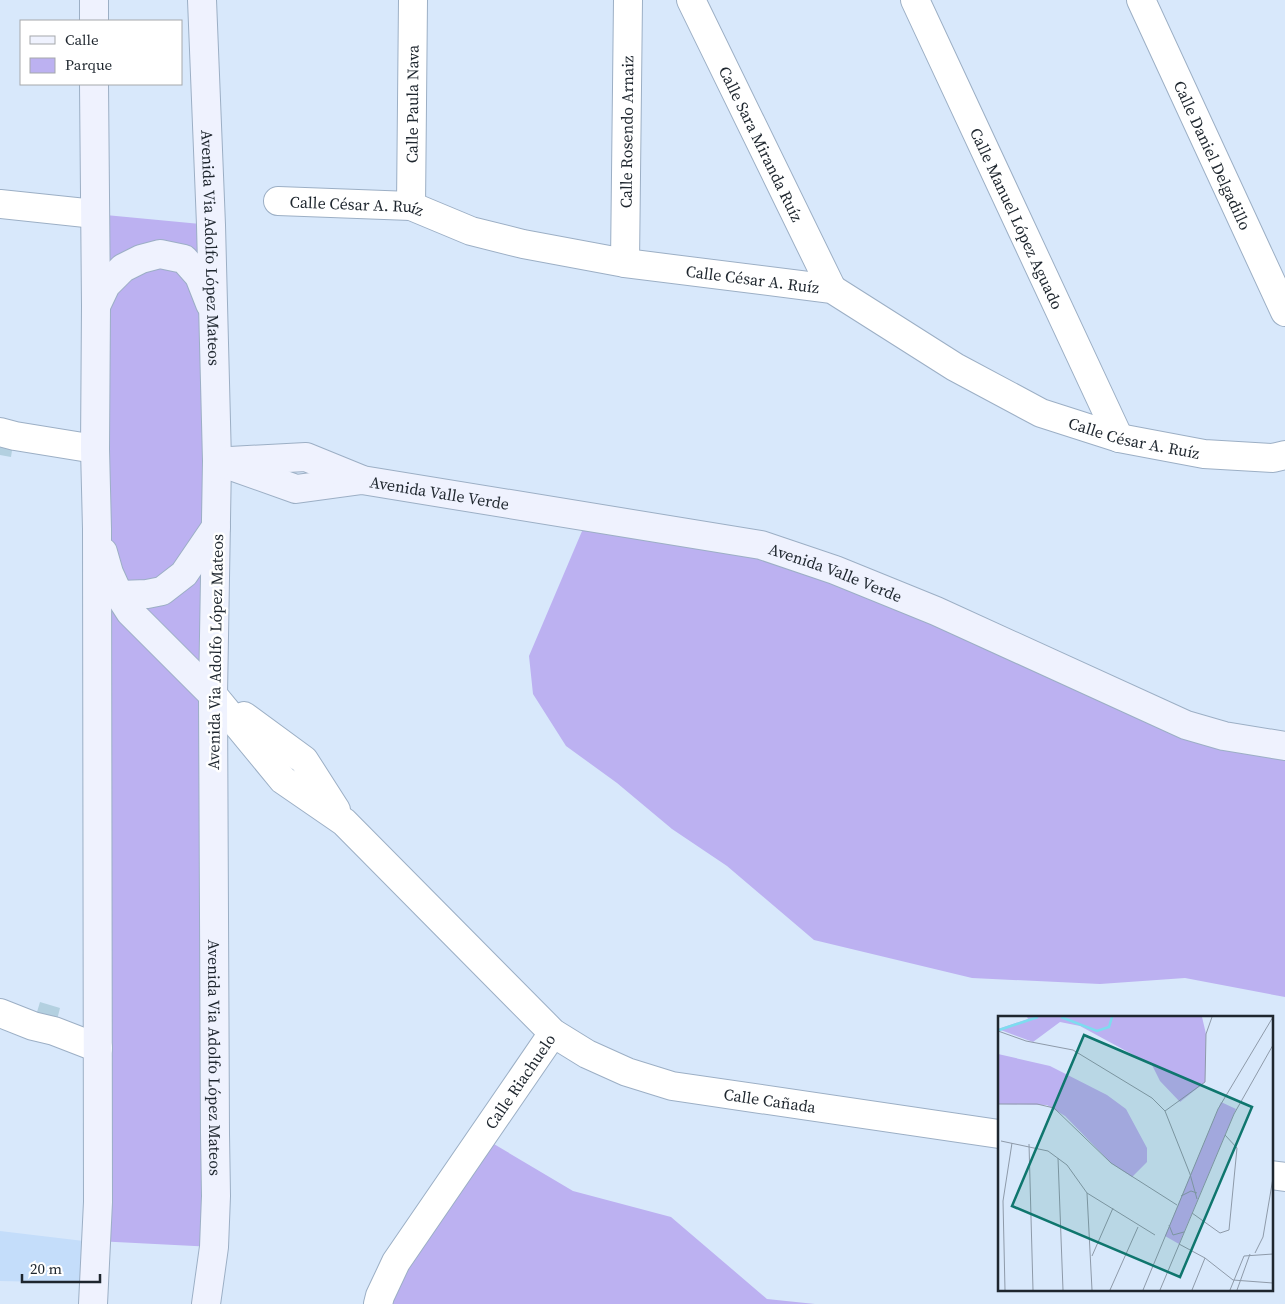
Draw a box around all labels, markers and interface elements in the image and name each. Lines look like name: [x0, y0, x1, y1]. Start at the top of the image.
legend: [20, 20, 182, 85]
text: Calle: [65, 29, 99, 50]
street label: Calle Paula Nava: [400, 44, 424, 163]
text: Parque: [65, 54, 113, 75]
street label: Calle Rosendo Arnaiz: [615, 56, 638, 208]
street label: Calle Sara Miranda Ruíz: [714, 62, 808, 225]
street label: Calle Daniel Delgadillo: [1169, 77, 1257, 234]
street label: Calle Manuel López Aguado: [965, 124, 1069, 313]
street label: Avenida Via Adolfo López Mateos: [196, 129, 226, 366]
street label: Calle César A. Ruíz: [289, 190, 427, 221]
street label: Calle César A. Ruíz: [685, 260, 821, 298]
street label: Calle César A. Ruíz: [1066, 412, 1202, 464]
street label: Avenida Valle Verde: [368, 470, 511, 515]
street label: Avenida Via Adolfo López Mateos: [202, 534, 228, 770]
street label: Avenida Valle Verde: [766, 537, 905, 607]
street label: Avenida Via Adolfo López Mateos: [203, 940, 227, 1176]
inset map: [998, 1016, 1272, 1292]
street label: Calle Riachuelo: [479, 1029, 561, 1133]
street label: Calle Cañada: [722, 1083, 818, 1118]
scale bar: [22, 1252, 100, 1284]
text: 20 m: [30, 1258, 62, 1279]

